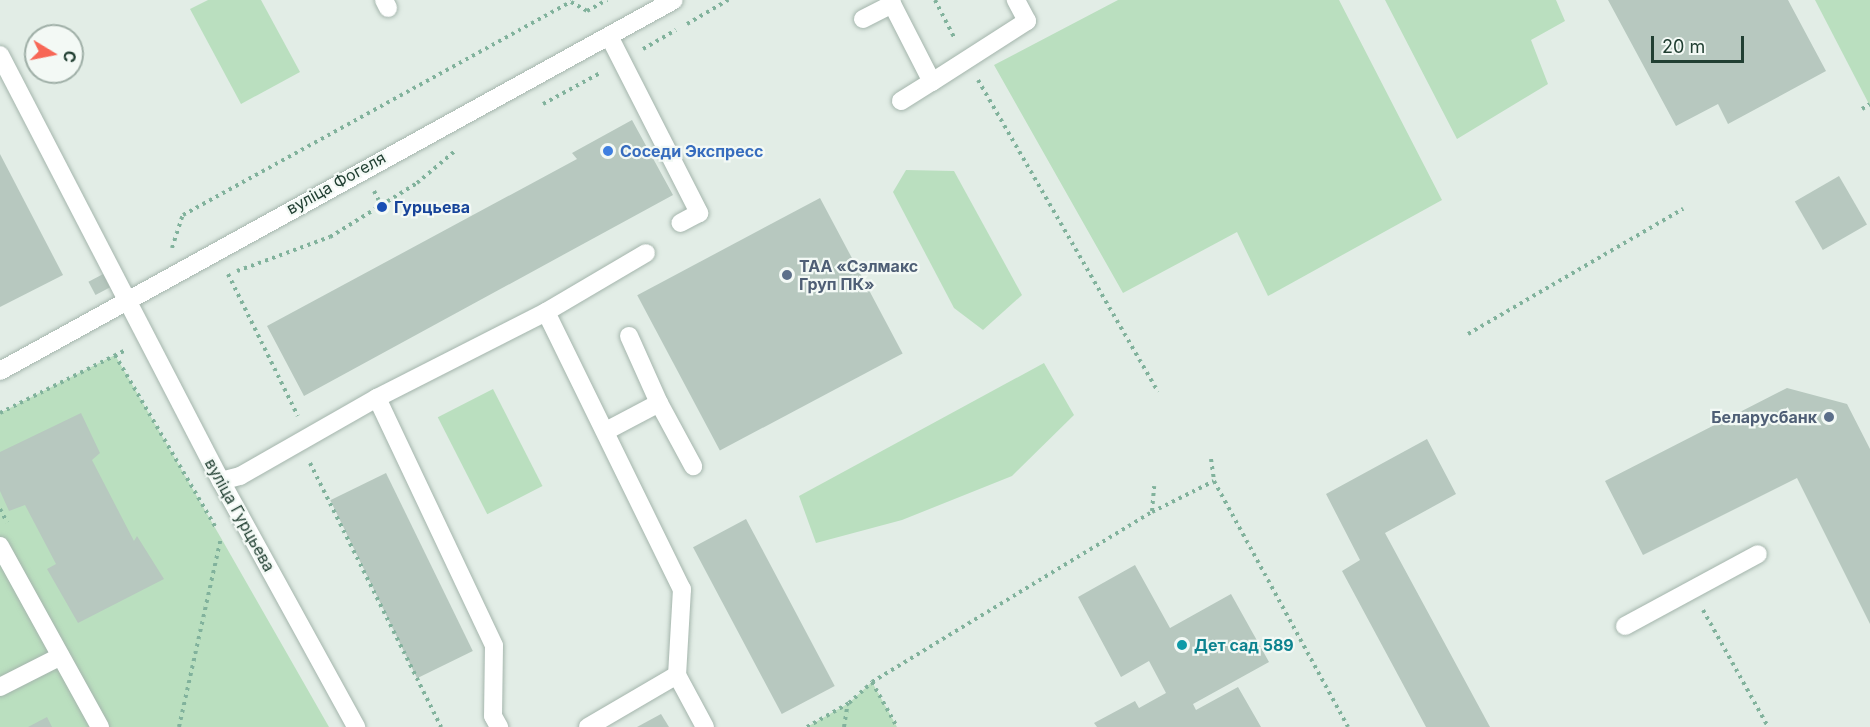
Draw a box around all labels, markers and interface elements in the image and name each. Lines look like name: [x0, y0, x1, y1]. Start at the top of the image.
north arrow: [24, 24, 84, 84]
scale bar: [1654, 24, 1747, 62]
text: 20 m: [1662, 36, 1705, 57]
text: С: [59, 49, 81, 64]
place label: Соседи Экспресс: [620, 141, 764, 161]
marker: Соседи Экспресс: [601, 144, 615, 158]
street label: вуліца Фогеля: [283, 148, 389, 218]
place label: Гурцьева: [394, 197, 470, 217]
marker: Гурцьева: [375, 200, 389, 214]
place label: ТАА «Сэлмакс Груп ПК»: [799, 256, 918, 294]
marker: ТАА «Сэлмакс Груп ПК»: [780, 268, 794, 282]
place label: Беларусбанк: [1711, 407, 1817, 427]
marker: Беларусбанк: [1822, 410, 1836, 424]
street label: вуліца Гурцьева: [201, 455, 279, 575]
place label: Дет сад 589: [1194, 635, 1294, 655]
marker: Дет сад 589: [1175, 638, 1189, 652]

